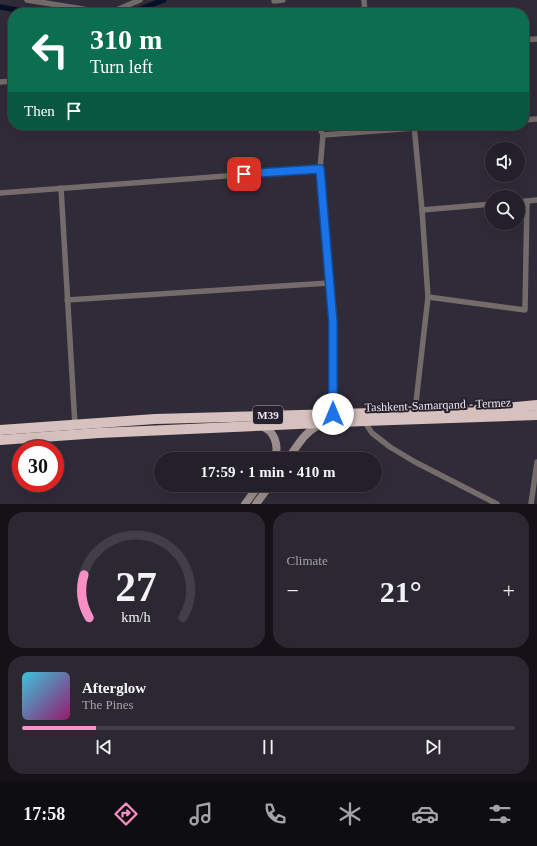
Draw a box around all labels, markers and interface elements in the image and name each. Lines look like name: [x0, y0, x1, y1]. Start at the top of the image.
icon: left: [24, 24, 76, 76]
text: 310 m: [90, 24, 162, 55]
text: Turn left: [90, 57, 153, 77]
icon: arrive: [63, 100, 85, 122]
text: Then: [24, 103, 55, 119]
map controls: [485, 142, 525, 230]
button: sound: [485, 142, 525, 182]
pin: [227, 157, 261, 191]
icon: arrive: [233, 163, 255, 185]
button: search: [485, 190, 525, 230]
position arrow: [312, 393, 354, 435]
street label: Tashkent-Samarqand - Termez: [364, 395, 512, 415]
road number: M39: [253, 406, 283, 424]
speed limit sign: 30: [12, 440, 64, 492]
text: 17:59 · 1 min · 410 m: [201, 464, 336, 480]
text: Climate: [287, 553, 328, 568]
text: 27: [115, 564, 157, 610]
text: 21°: [380, 575, 422, 608]
text: −: [287, 578, 299, 603]
text: +: [503, 578, 515, 603]
text: km/h: [122, 609, 151, 625]
text: Afterglow: [82, 680, 146, 696]
text: The Pines: [82, 697, 134, 712]
icon: previous: [93, 736, 115, 758]
icon: pause: [257, 736, 279, 758]
icon: next: [422, 736, 444, 758]
icon: directions: [112, 800, 140, 828]
icon: music: [187, 800, 215, 828]
icon: phone: [261, 800, 289, 828]
icon: climate: [336, 800, 364, 828]
icon: car: [411, 800, 439, 828]
icon: filters: [486, 800, 514, 828]
text: 17:58: [23, 804, 65, 824]

